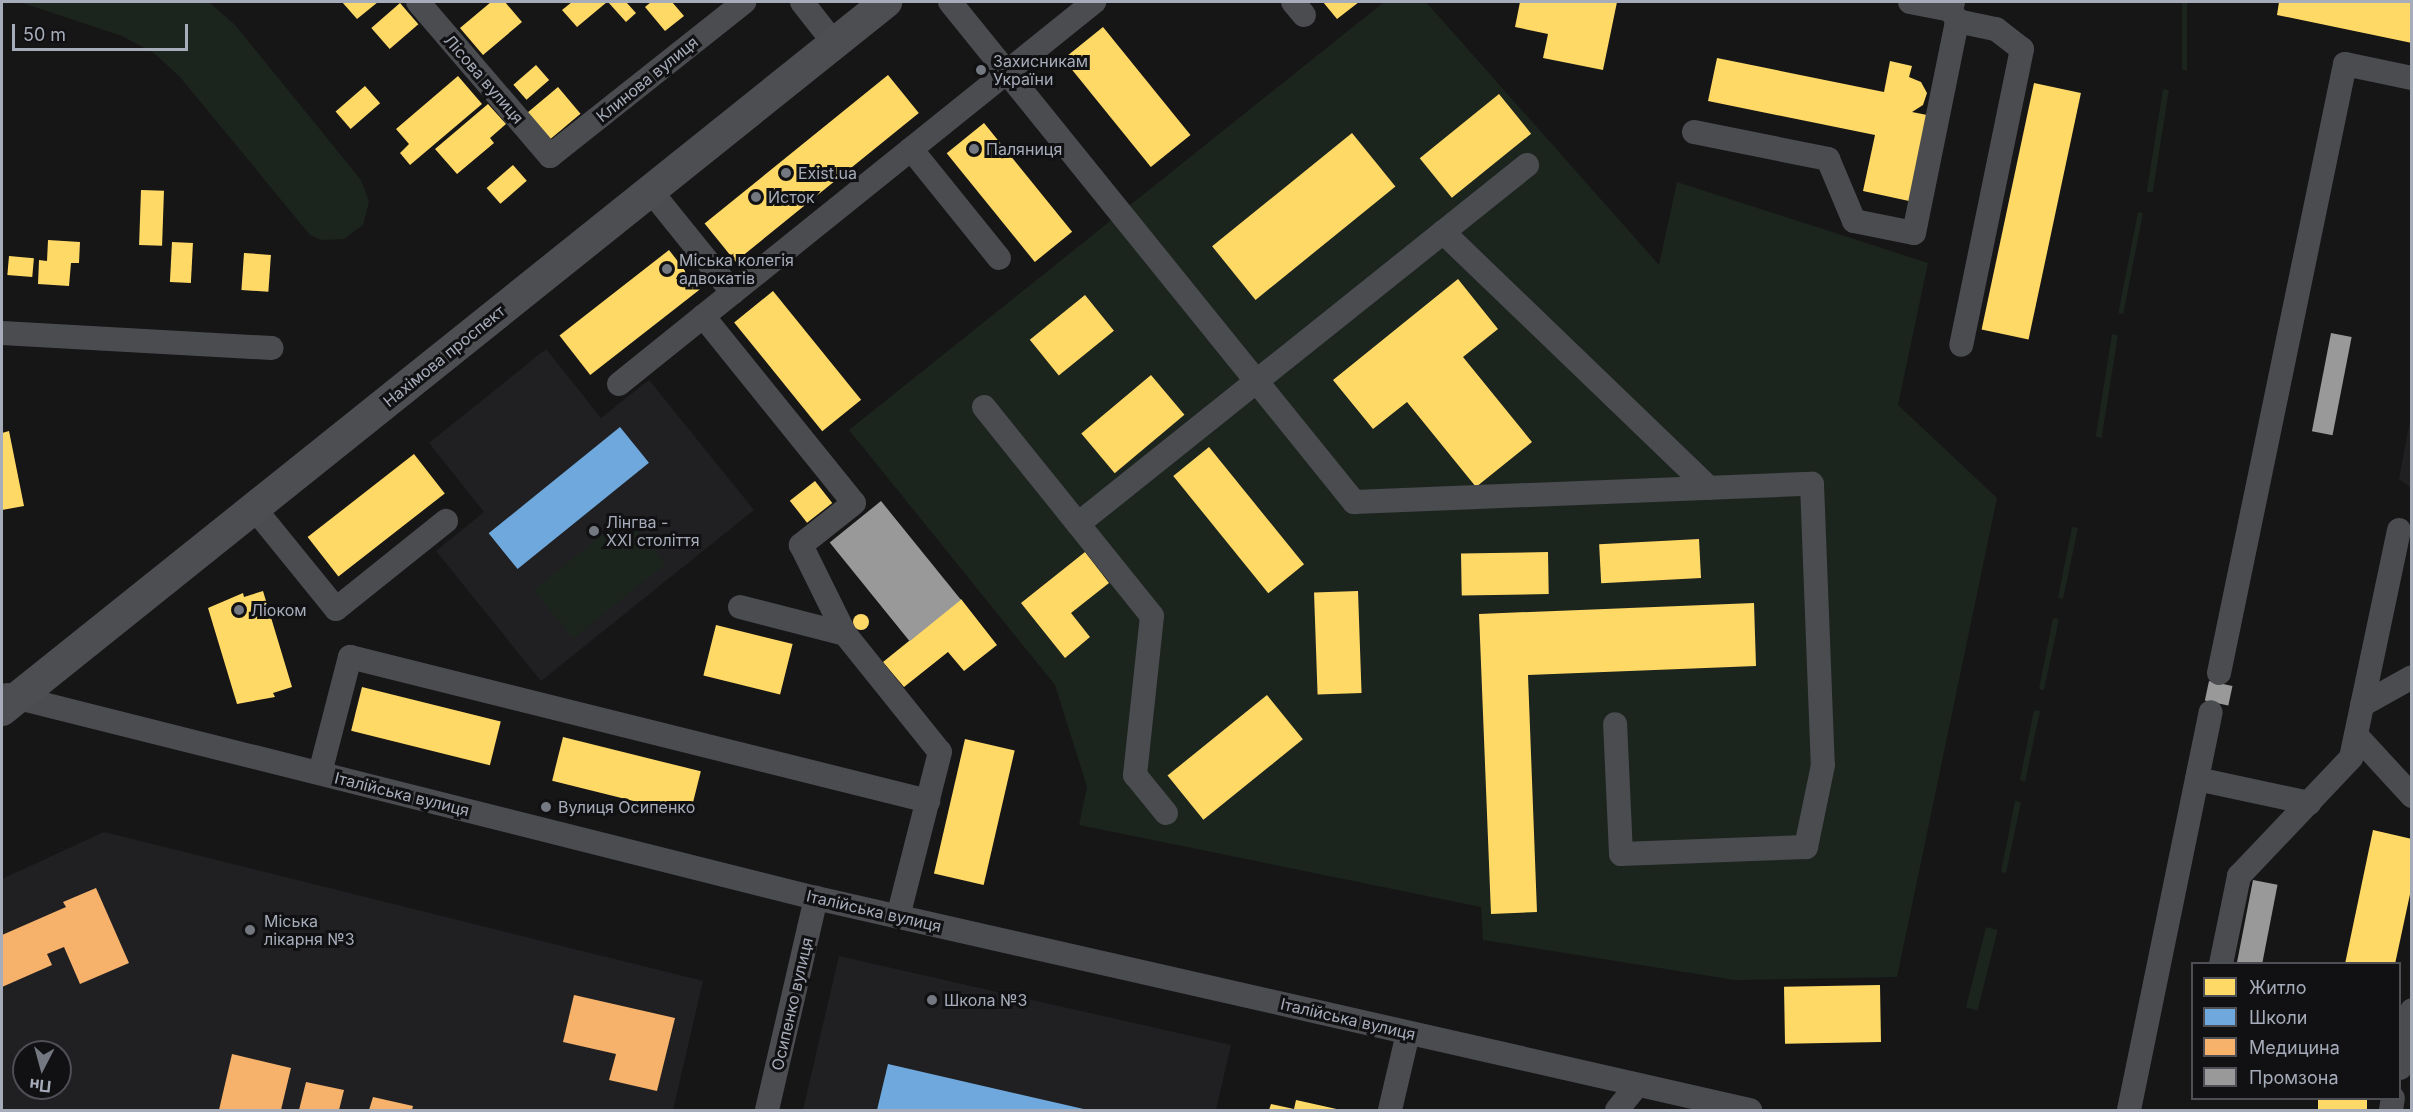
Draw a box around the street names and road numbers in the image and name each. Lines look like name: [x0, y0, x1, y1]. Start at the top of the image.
street label: Лісова вулиця: [440, 31, 528, 127]
street label: Клинова вулиця: [592, 32, 702, 126]
street label: Нахімова проспект: [379, 301, 509, 411]
street label: Італійська вулиця: [333, 768, 471, 820]
street label: Італійська вулиця: [805, 886, 943, 936]
street label: Осипенко вулиця: [767, 936, 817, 1072]
street label: Італійська вулиця: [1279, 994, 1417, 1044]

